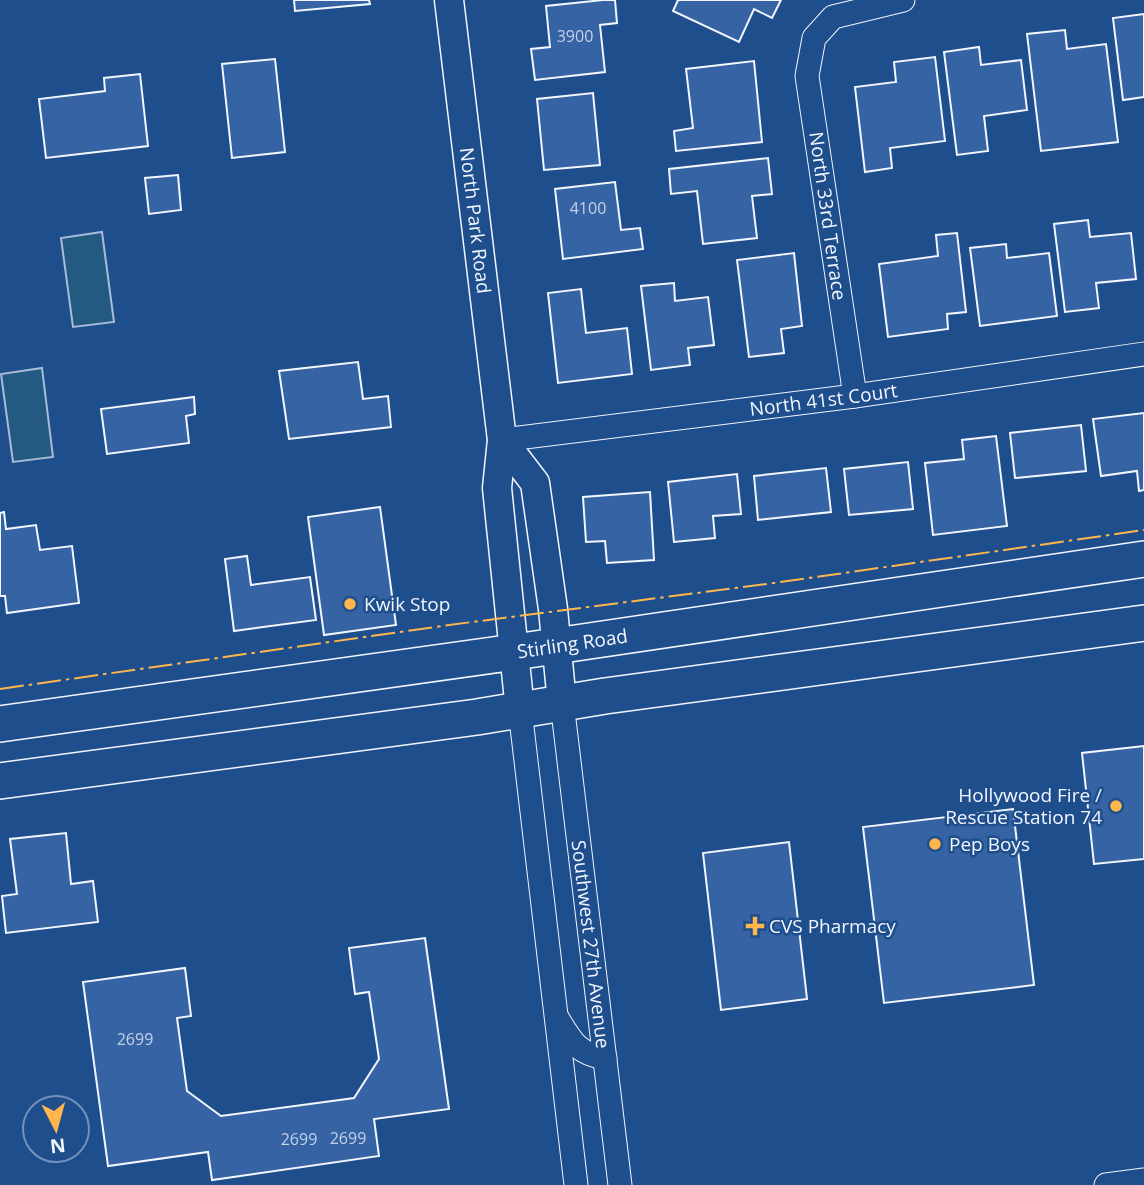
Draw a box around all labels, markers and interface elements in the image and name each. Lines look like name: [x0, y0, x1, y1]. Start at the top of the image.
house number: 3900: [557, 25, 593, 47]
street label: North 33rd Terrace: [803, 130, 853, 302]
street label: North Park Road: [454, 146, 497, 295]
house number: 4100: [570, 197, 606, 219]
street label: North 41st Court: [748, 377, 899, 422]
place label: Kwik Stop: [364, 591, 450, 617]
marker: Kwik Stop: [342, 596, 358, 612]
street label: Stirling Road: [515, 622, 629, 665]
place label: Hollywood Fire / Rescue Station 74: [945, 782, 1102, 830]
marker: Hollywood Fire / Rescue Station 74: [1108, 798, 1124, 814]
place label: Pep Boys: [949, 831, 1030, 857]
marker: Pep Boys: [927, 836, 943, 852]
street label: Southwest 27th Avenue: [566, 839, 616, 1050]
place label: CVS Pharmacy: [769, 913, 896, 939]
marker: CVS Pharmacy: [747, 918, 763, 934]
house number: 2699: [117, 1028, 153, 1050]
north arrow: [21, 1094, 91, 1164]
house number: 2699: [330, 1127, 366, 1149]
house number: 2699: [281, 1128, 317, 1150]
text: N: [49, 1132, 67, 1160]

